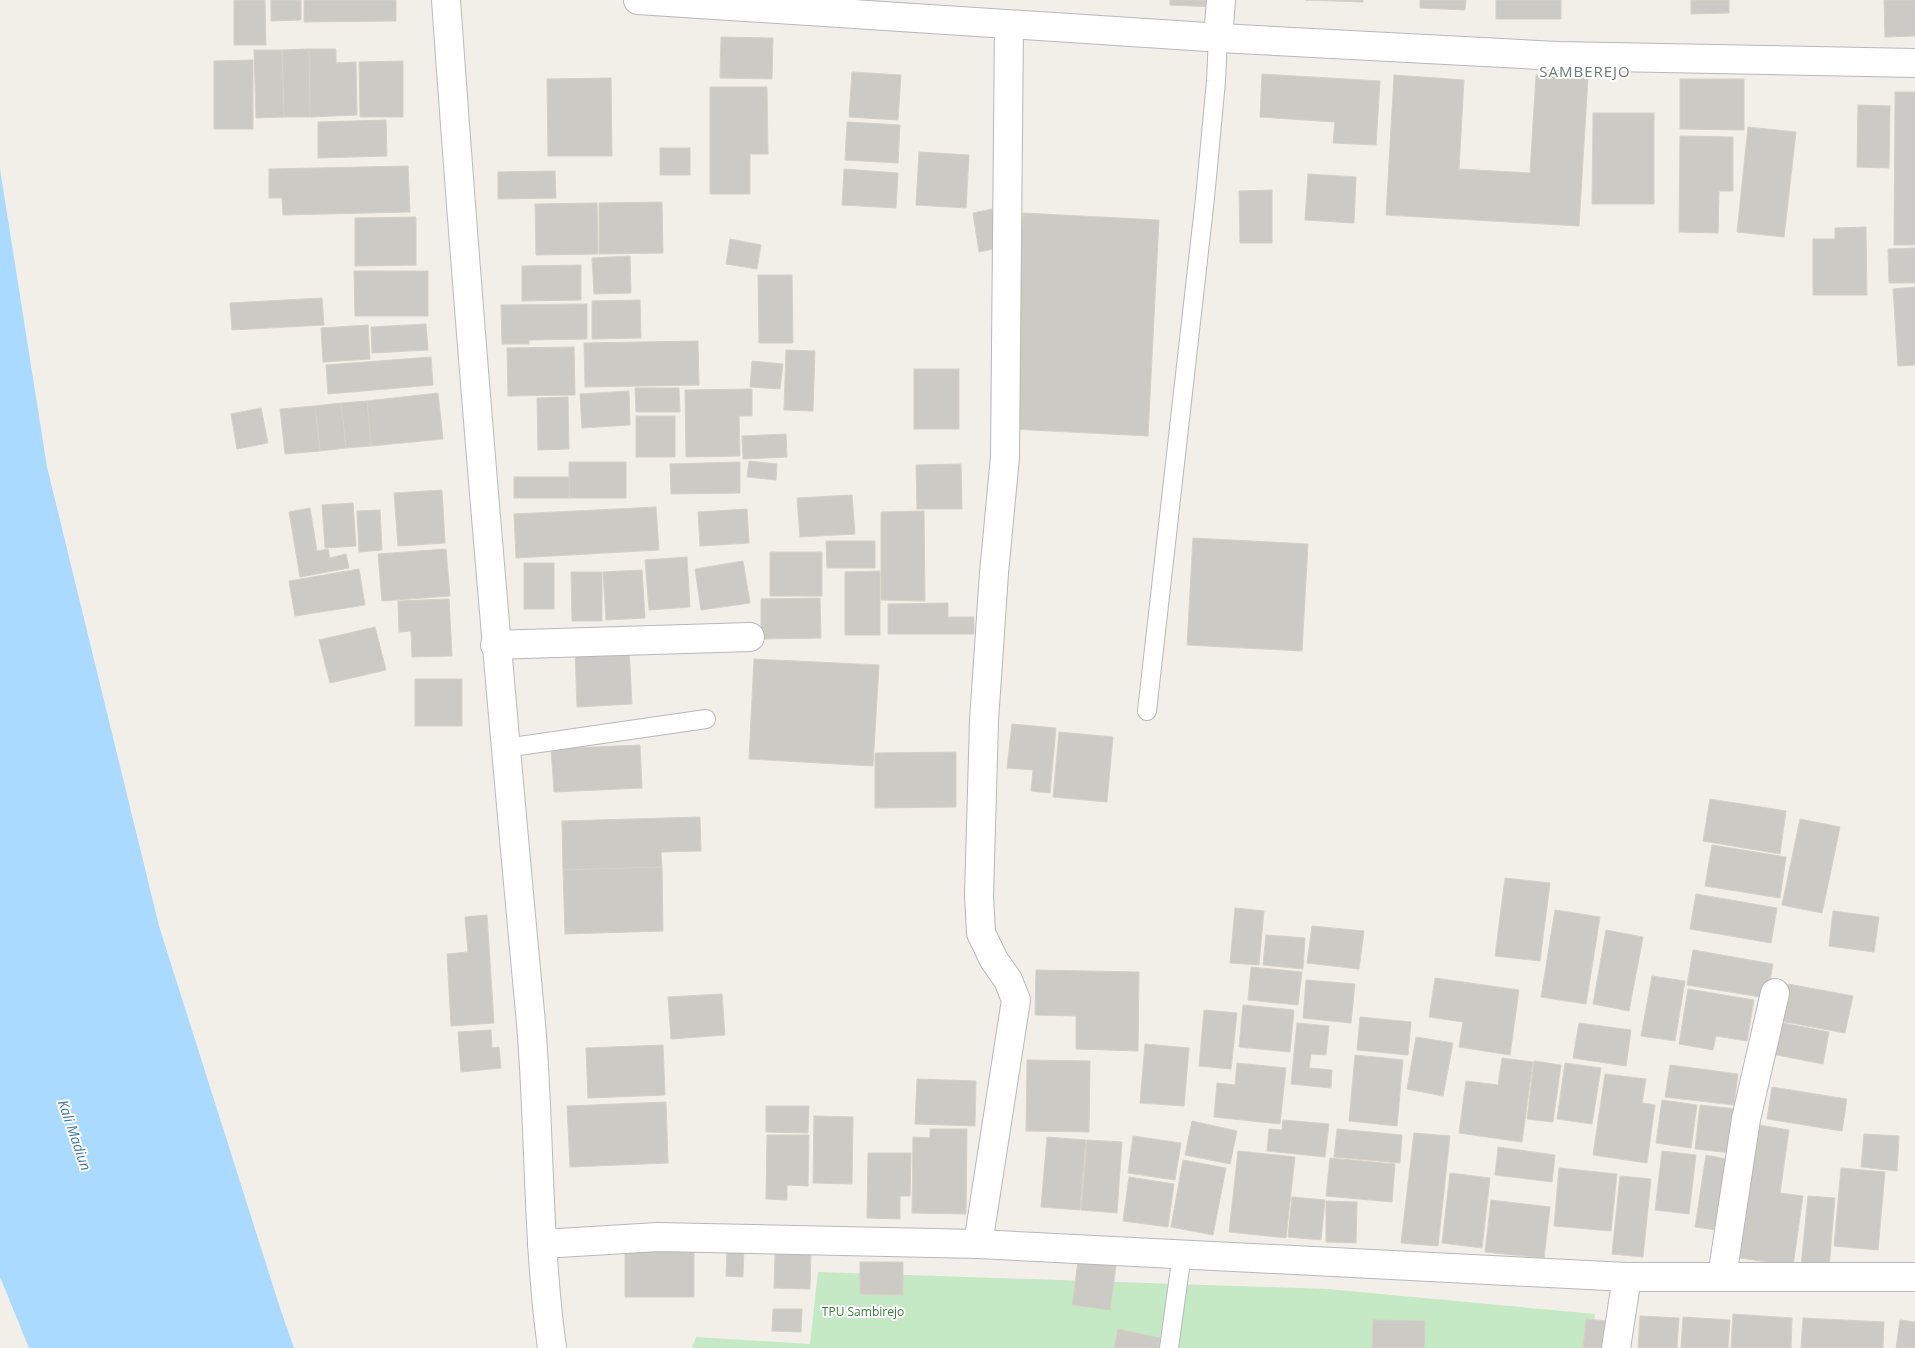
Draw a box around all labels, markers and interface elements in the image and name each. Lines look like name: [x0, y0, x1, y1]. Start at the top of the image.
district label: SAMBEREJO: [1539, 61, 1631, 81]
water label: Kali Madiun: [54, 1097, 96, 1173]
park label: TPU Sambirejo: [822, 1303, 904, 1320]

